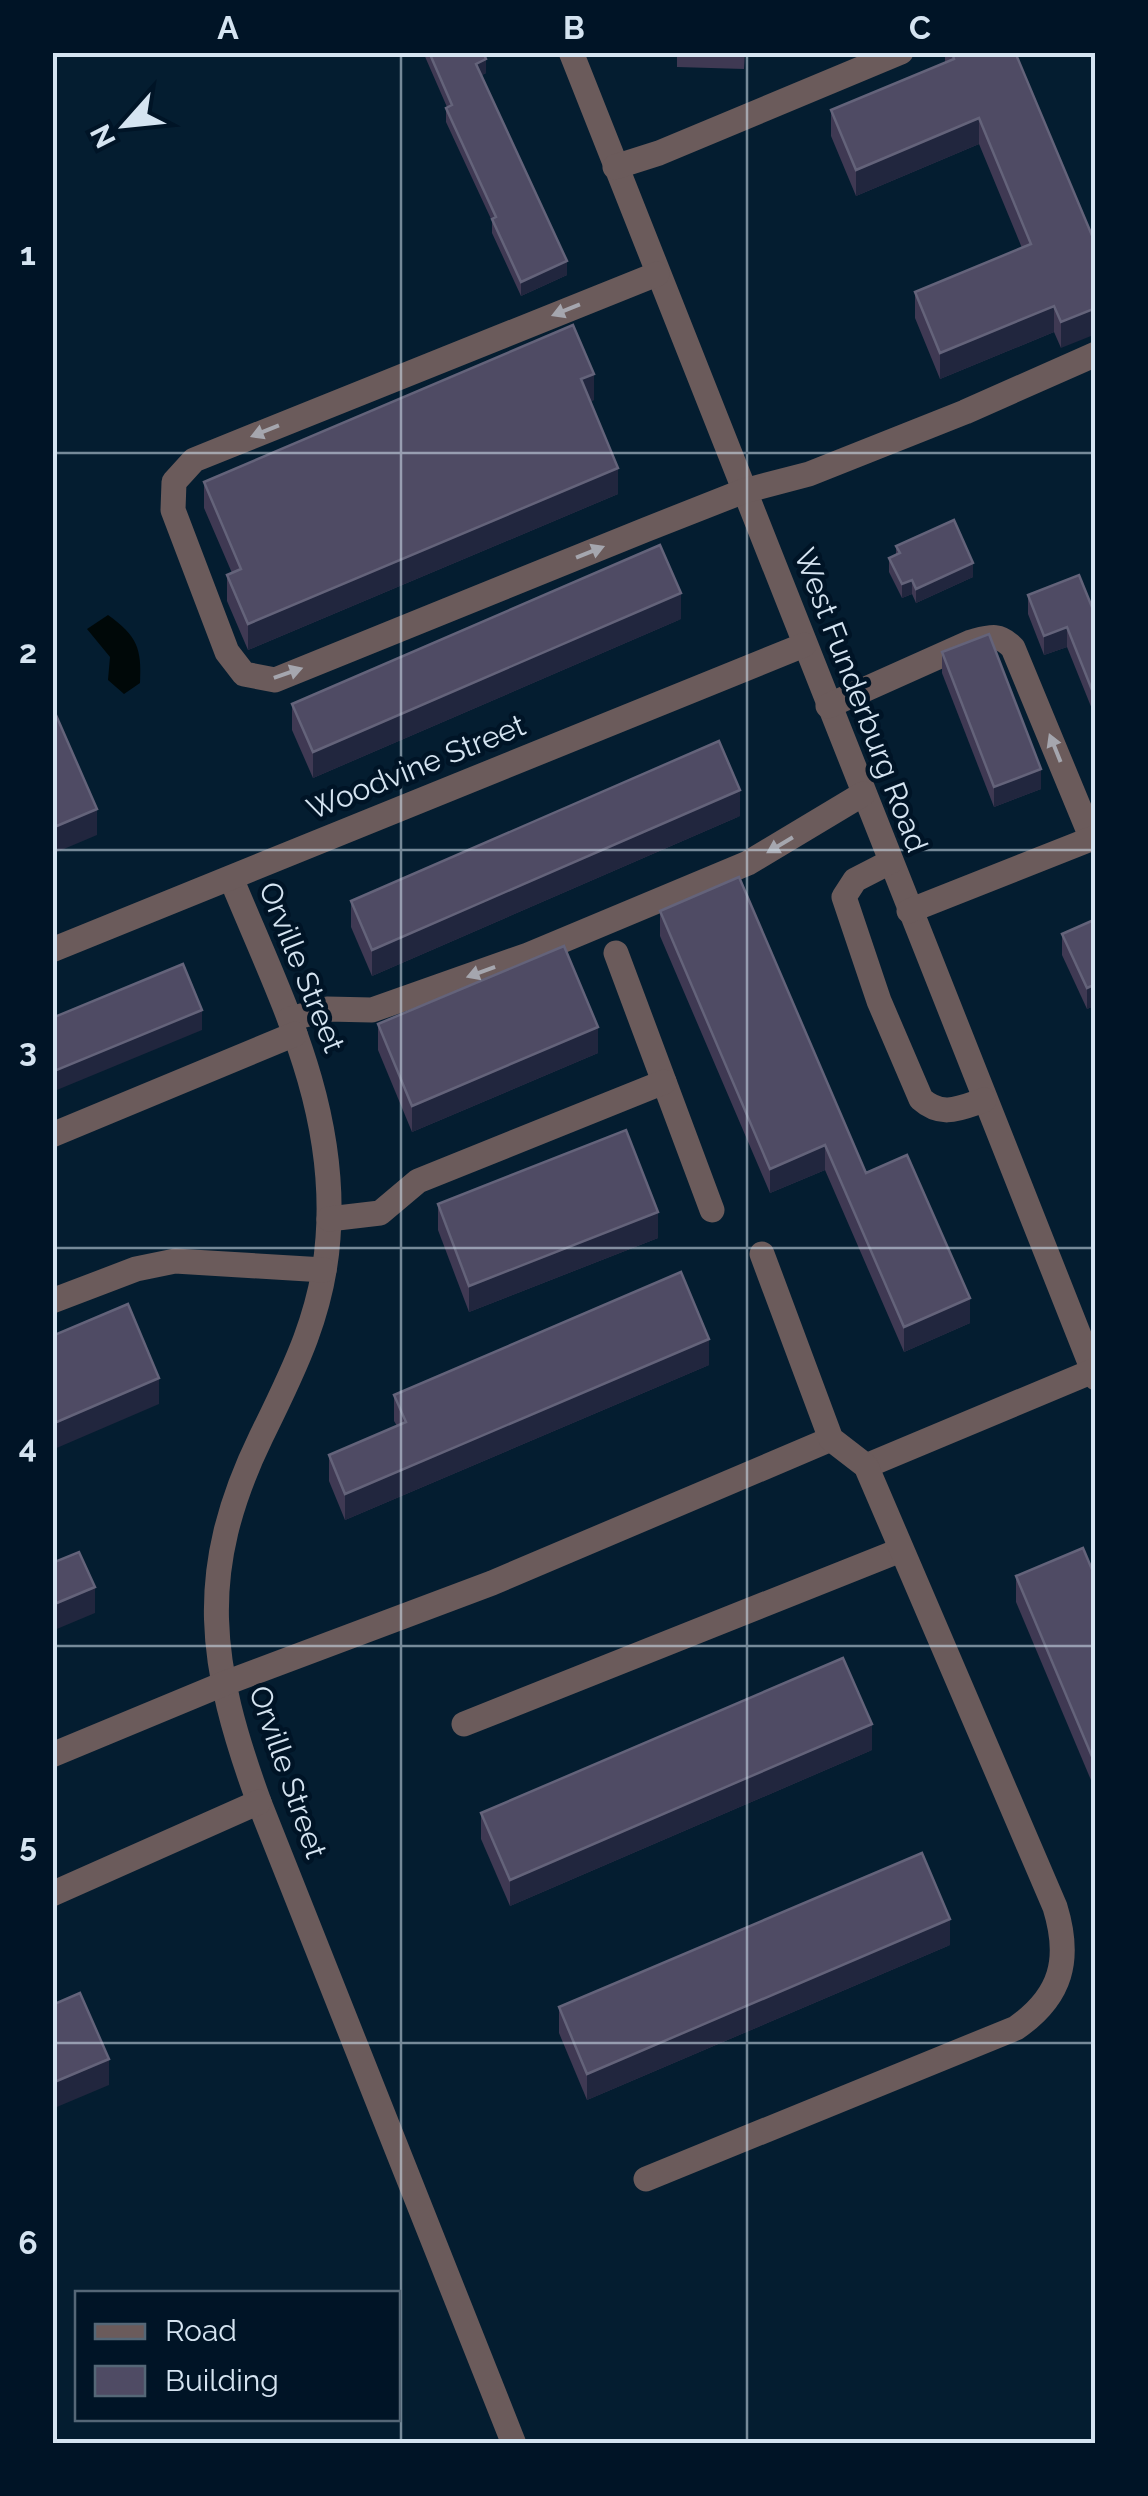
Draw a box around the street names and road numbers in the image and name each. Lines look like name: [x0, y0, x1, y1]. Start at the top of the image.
street label: West Funderburg Road: [787, 543, 935, 857]
street label: Woodvine Street: [302, 707, 530, 827]
street label: Orville Street: [252, 877, 352, 1057]
street label: Orville Street: [242, 1681, 334, 1863]

